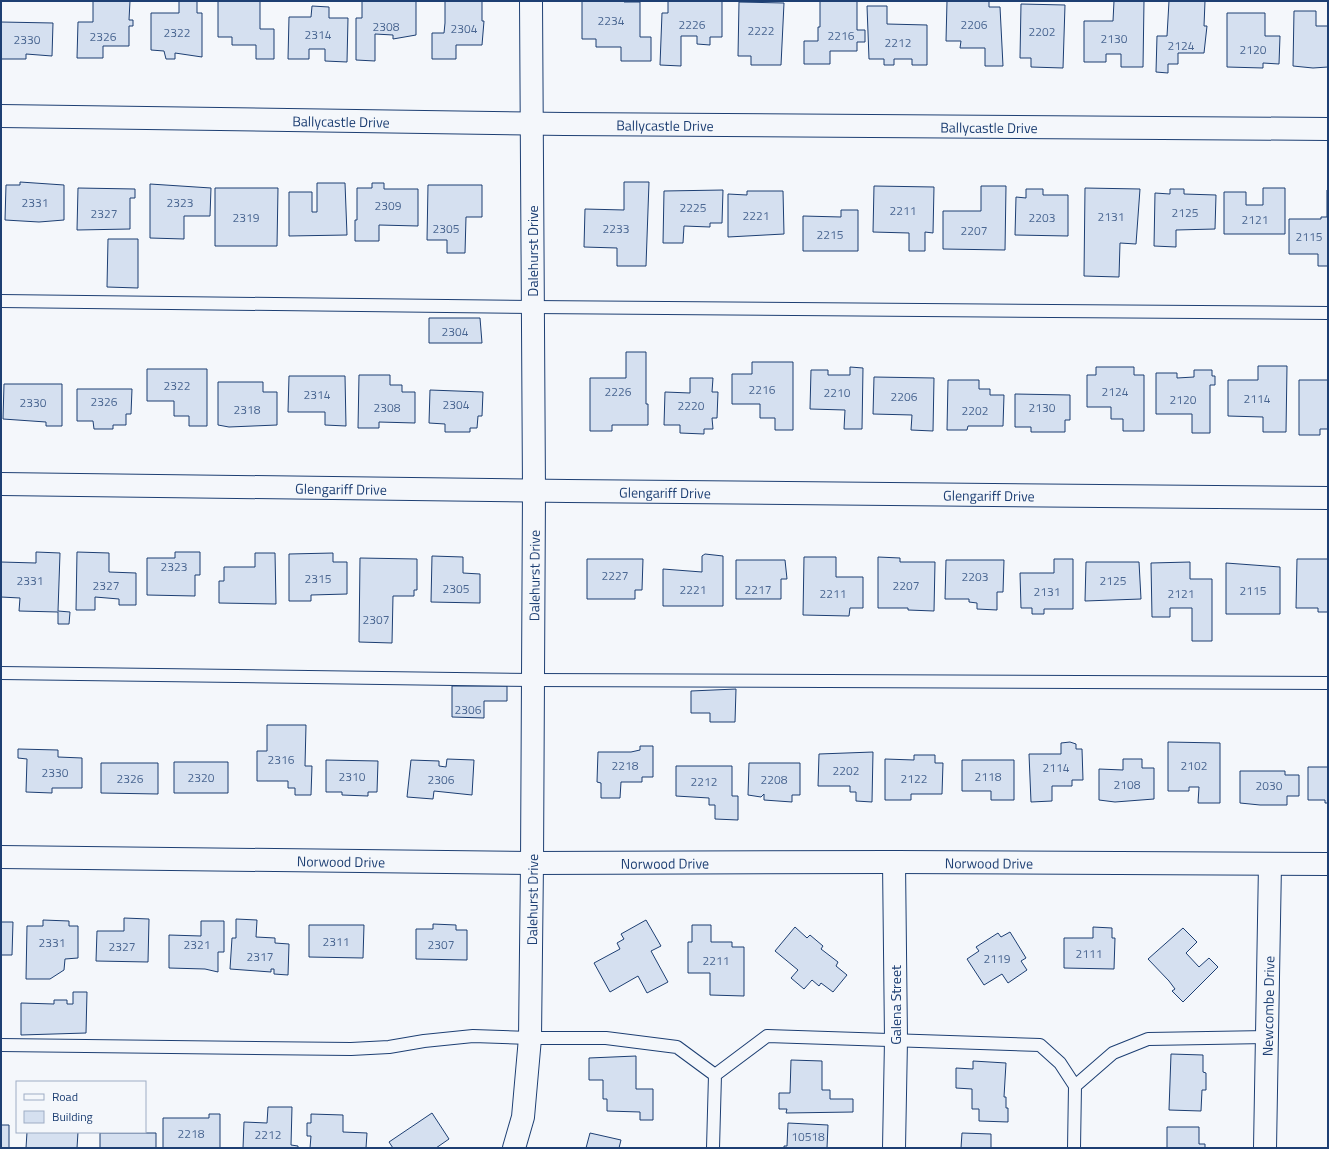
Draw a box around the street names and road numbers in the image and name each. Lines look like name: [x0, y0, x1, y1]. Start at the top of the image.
street label: Ballycastle Drive: [292, 110, 390, 132]
street label: Ballycastle Drive: [616, 114, 714, 135]
street label: Ballycastle Drive: [940, 116, 1038, 138]
street label: Dalehurst Drive: [522, 205, 543, 297]
street label: Glengariff Drive: [295, 477, 387, 499]
street label: Glengariff Drive: [619, 481, 711, 503]
street label: Glengariff Drive: [943, 484, 1035, 506]
street label: Dalehurst Drive: [523, 530, 544, 621]
street label: Norwood Drive: [297, 850, 385, 872]
street label: Norwood Drive: [621, 852, 709, 873]
street label: Norwood Drive: [945, 852, 1033, 873]
street label: Dalehurst Drive: [521, 854, 543, 945]
street label: Newcombe Drive: [1256, 956, 1279, 1056]
street label: Galena Street: [885, 965, 906, 1045]

